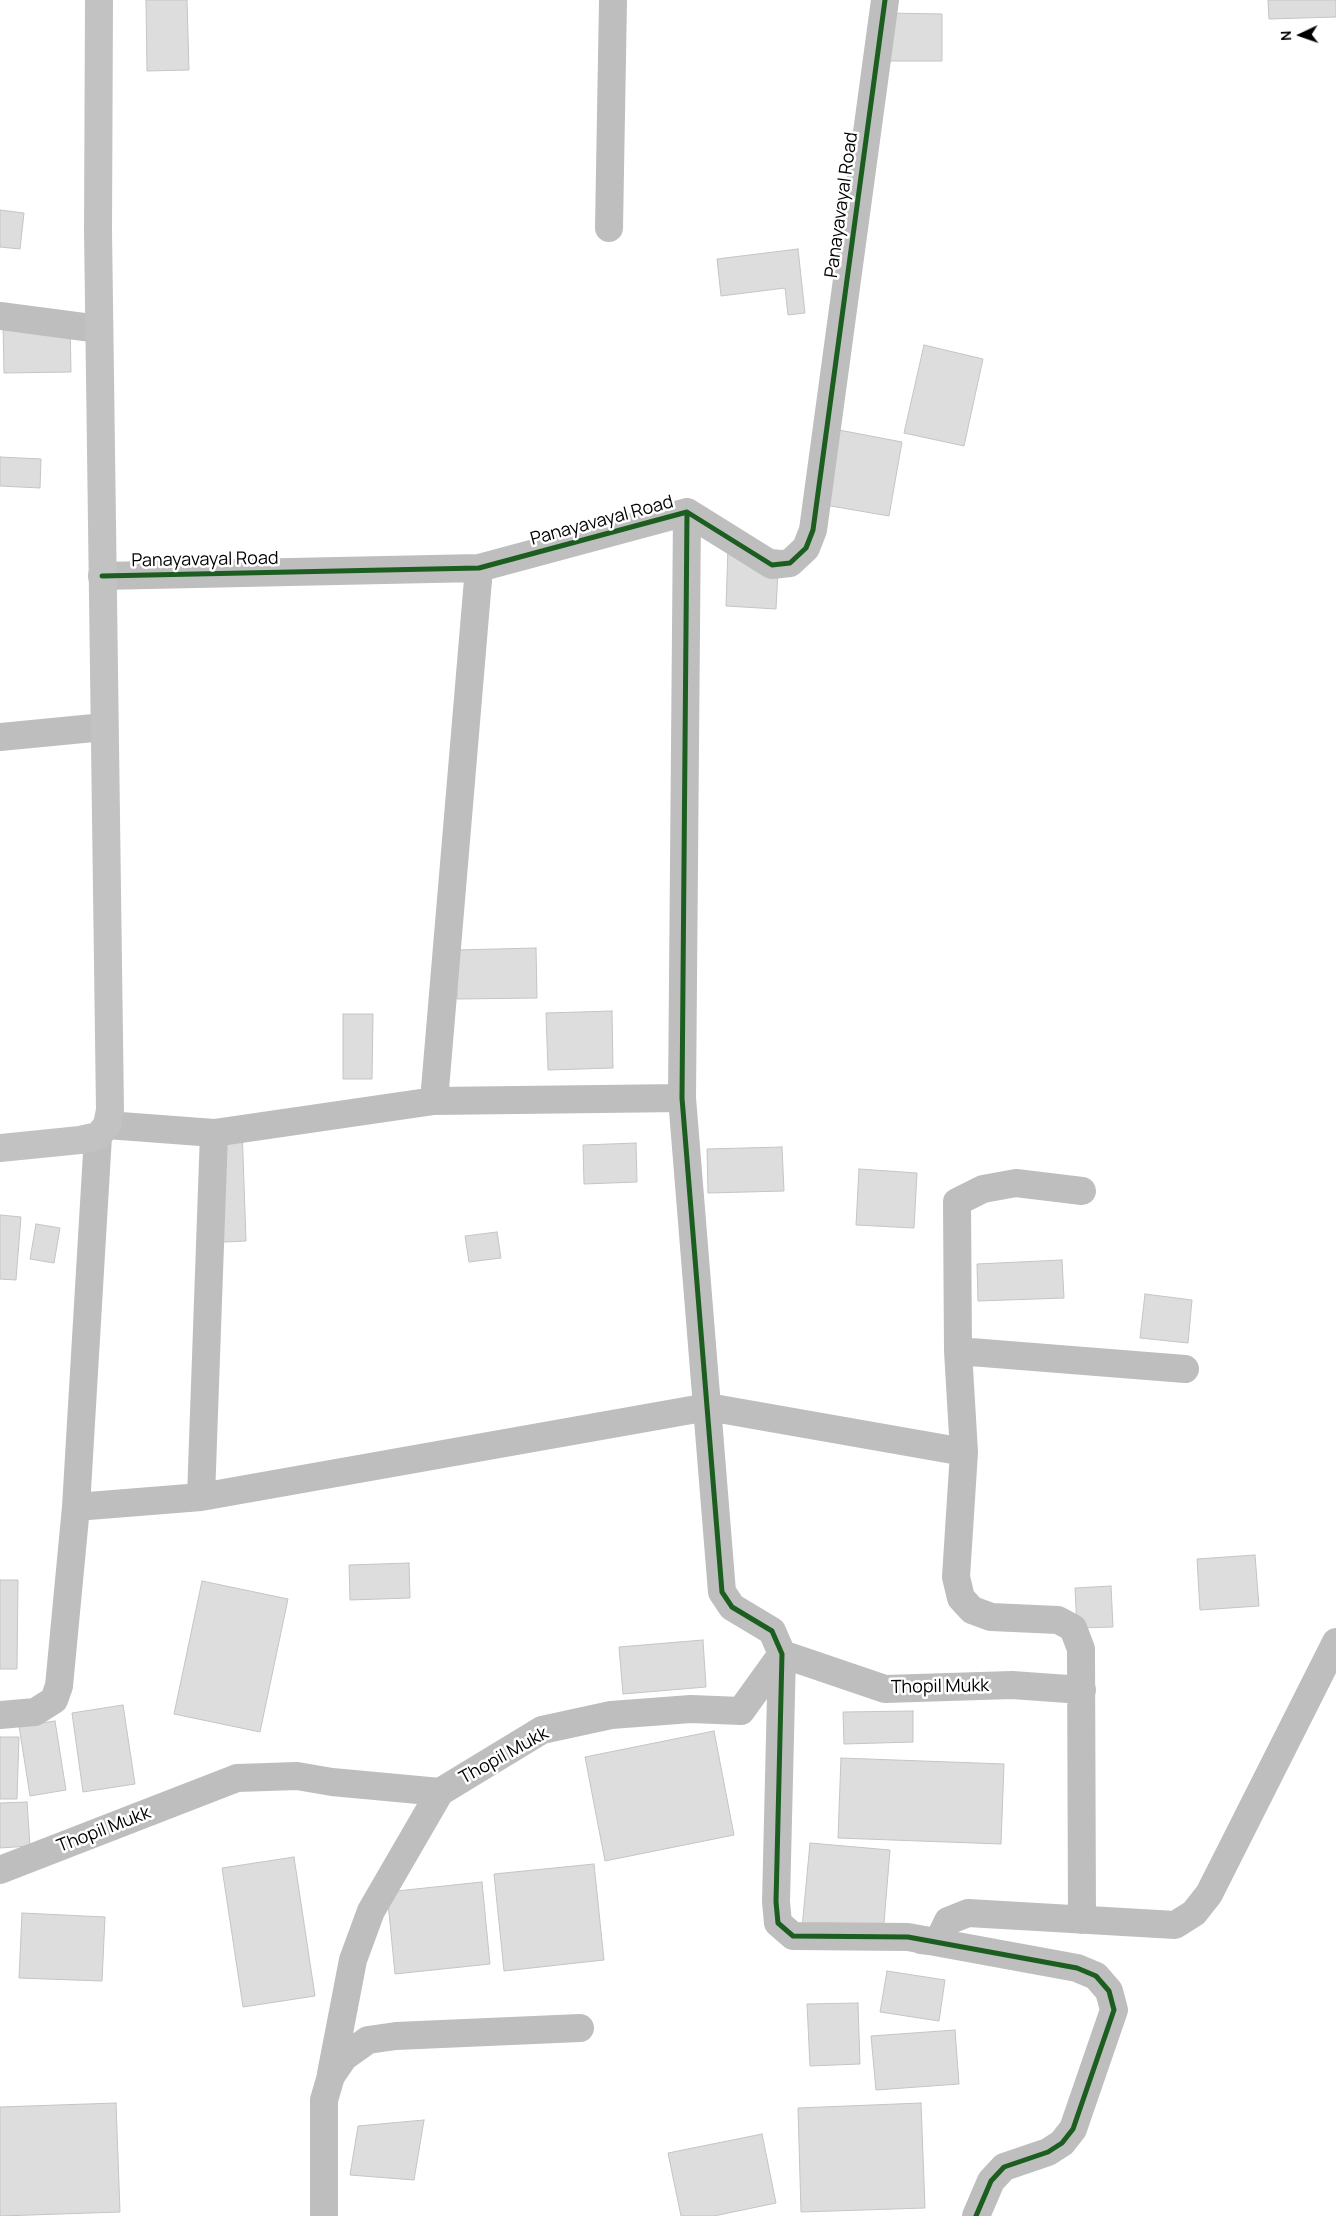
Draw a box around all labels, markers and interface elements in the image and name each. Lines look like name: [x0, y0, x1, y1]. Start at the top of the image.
north arrow: [1276, 10, 1326, 60]
text: N: [1276, 30, 1295, 41]
street label: Panayavayal Road: [821, 131, 863, 279]
street label: Panayavayal Road: [528, 492, 676, 550]
street label: Panayavayal Road: [131, 548, 279, 572]
street label: Thopil Mukk: [891, 1675, 989, 1699]
street label: Thopil Mukk: [456, 1723, 552, 1789]
street label: Thopil Mukk: [54, 1802, 154, 1858]

